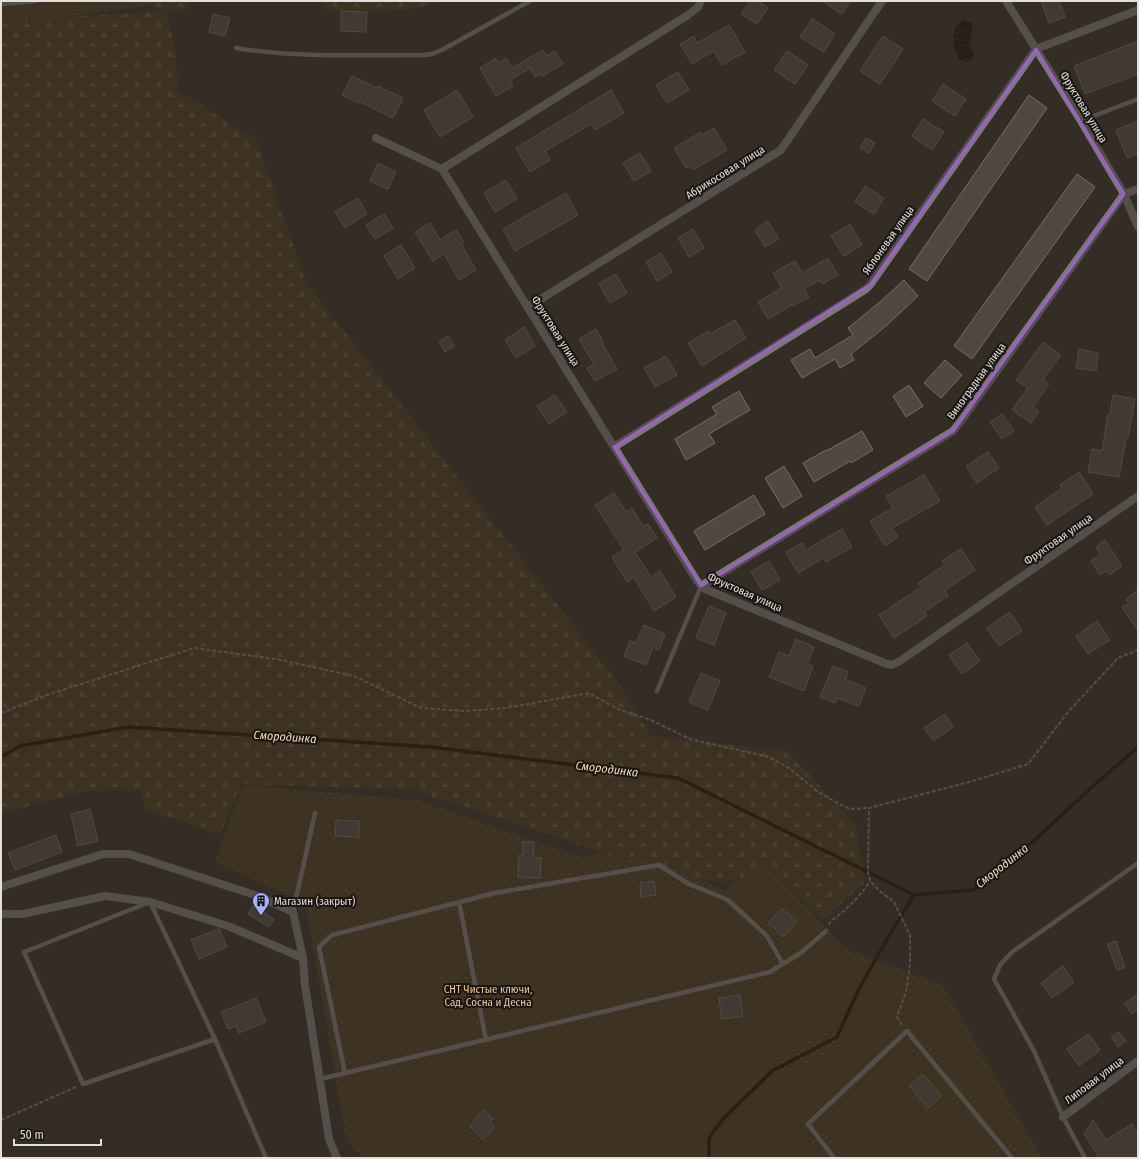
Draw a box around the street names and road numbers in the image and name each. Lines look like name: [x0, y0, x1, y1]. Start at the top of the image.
street label: Фруктовая улица: [1057, 69, 1110, 145]
street label: Абрикосовая улица: [683, 143, 767, 202]
street label: Яблоневая улица: [860, 203, 917, 277]
street label: Фруктовая улица: [529, 294, 582, 369]
street label: Виноградная улица: [944, 341, 1009, 422]
street label: Фруктовая улица: [1022, 511, 1095, 568]
street label: Фруктовая улица: [705, 570, 784, 615]
street label: Липовая улица: [1062, 1054, 1126, 1107]

